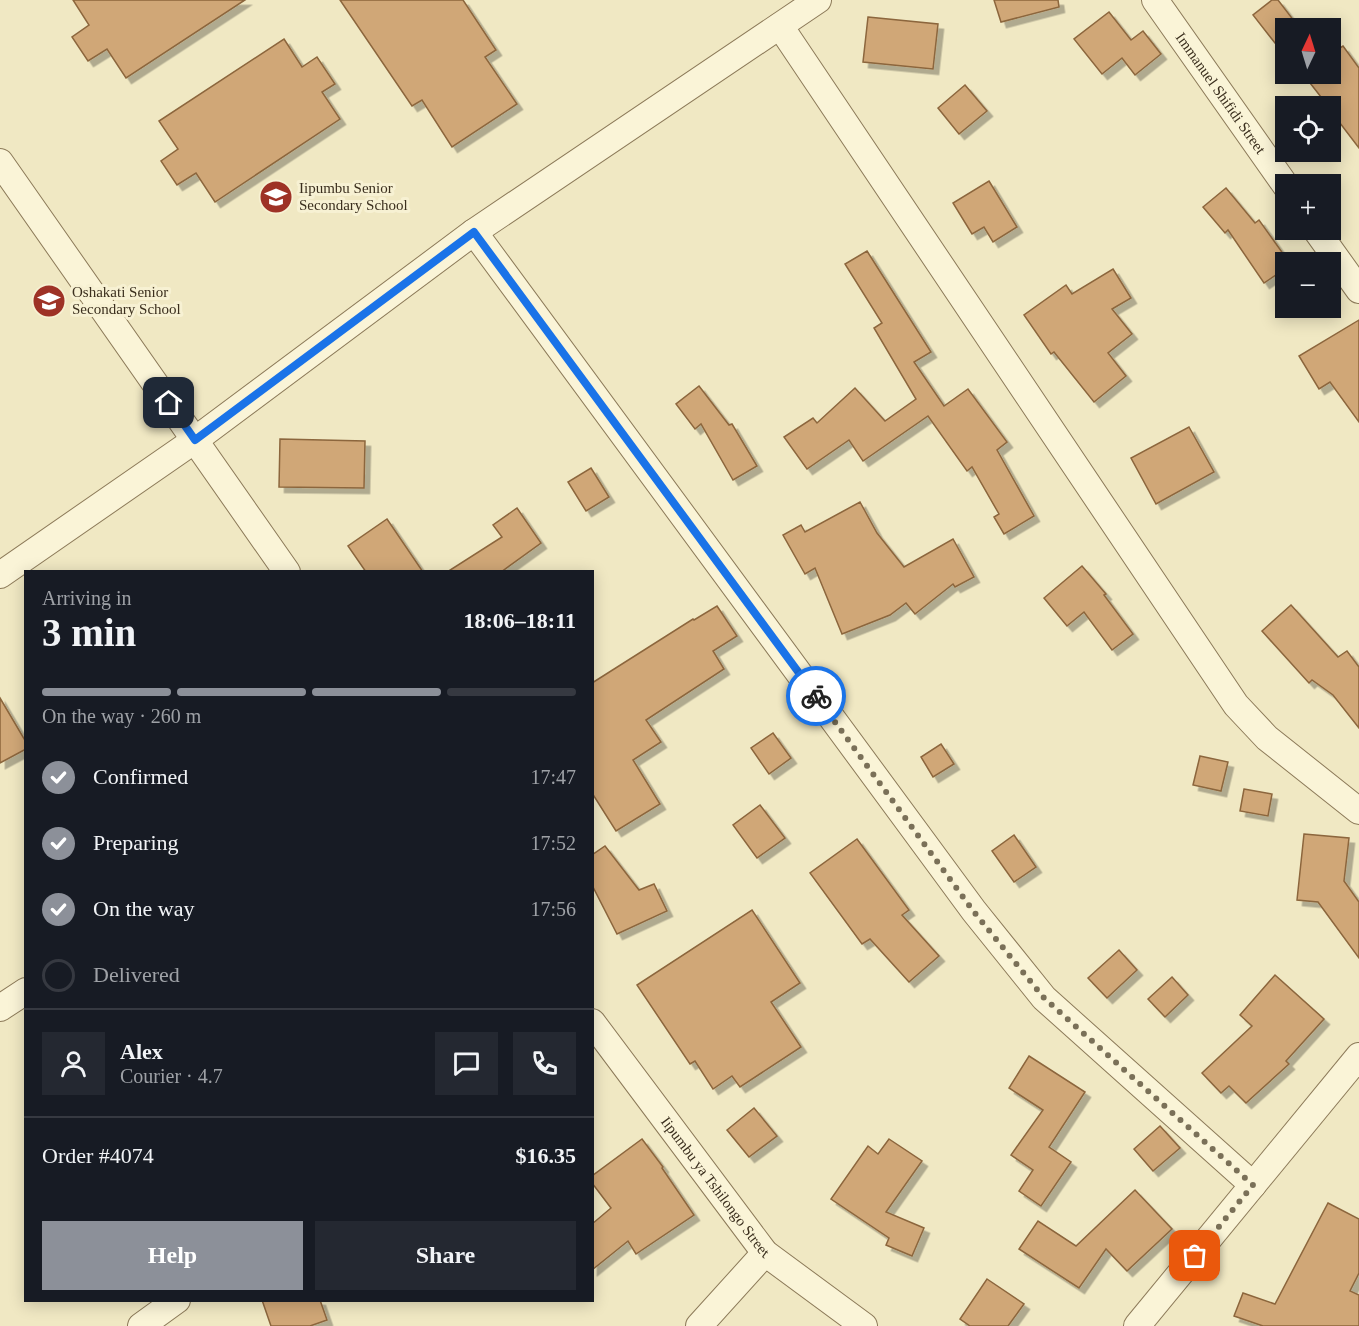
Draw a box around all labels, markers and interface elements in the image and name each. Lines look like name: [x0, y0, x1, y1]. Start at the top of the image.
north arrow: [1275, 18, 1341, 84]
map controls: [1275, 18, 1341, 318]
street label: Immanuel Shifidi Street: [1173, 30, 1269, 157]
button: locate: [1275, 96, 1341, 162]
button: +: [1275, 174, 1341, 240]
school or university icon: Iipumbu Senior Secondary School: [258, 179, 294, 215]
place label: Iipumbu Senior Secondary School: [299, 180, 408, 213]
button: −: [1275, 252, 1341, 318]
school or university icon: Oshakati Senior Secondary School: [31, 283, 67, 319]
place label: Oshakati Senior Secondary School: [72, 284, 181, 317]
pin: [143, 377, 194, 428]
icon: home: [152, 386, 185, 419]
text: Arriving in: [42, 587, 131, 609]
text: 18:06–18:11: [464, 608, 576, 633]
text: 3 min: [42, 611, 136, 654]
courier: [786, 666, 846, 726]
icon: bike: [800, 680, 833, 713]
text: On the way · 260 m: [42, 705, 201, 727]
icon: check: [42, 761, 75, 794]
text: Confirmed: [93, 764, 188, 789]
text: 17:47: [530, 766, 576, 788]
icon: check: [42, 827, 75, 860]
text: Preparing: [93, 830, 179, 855]
text: 17:52: [530, 832, 576, 854]
icon: check: [42, 893, 75, 926]
text: On the way: [93, 896, 194, 921]
text: 17:56: [530, 898, 576, 920]
text: Delivered: [93, 962, 180, 987]
button: person: [42, 1032, 105, 1095]
button: chat: [435, 1032, 498, 1095]
button: phone: [513, 1032, 576, 1095]
text: Alex: [120, 1039, 163, 1064]
text: Courier · 4.7: [120, 1065, 223, 1087]
street label: Iipumbu ya Tshilongo Street: [658, 1114, 773, 1262]
text: Order #4074: [42, 1143, 154, 1168]
text: $16.35: [516, 1143, 576, 1168]
button: Help: [42, 1221, 303, 1290]
button: Share: [315, 1221, 576, 1290]
pin: [1169, 1230, 1220, 1281]
icon: bag: [1178, 1239, 1211, 1272]

